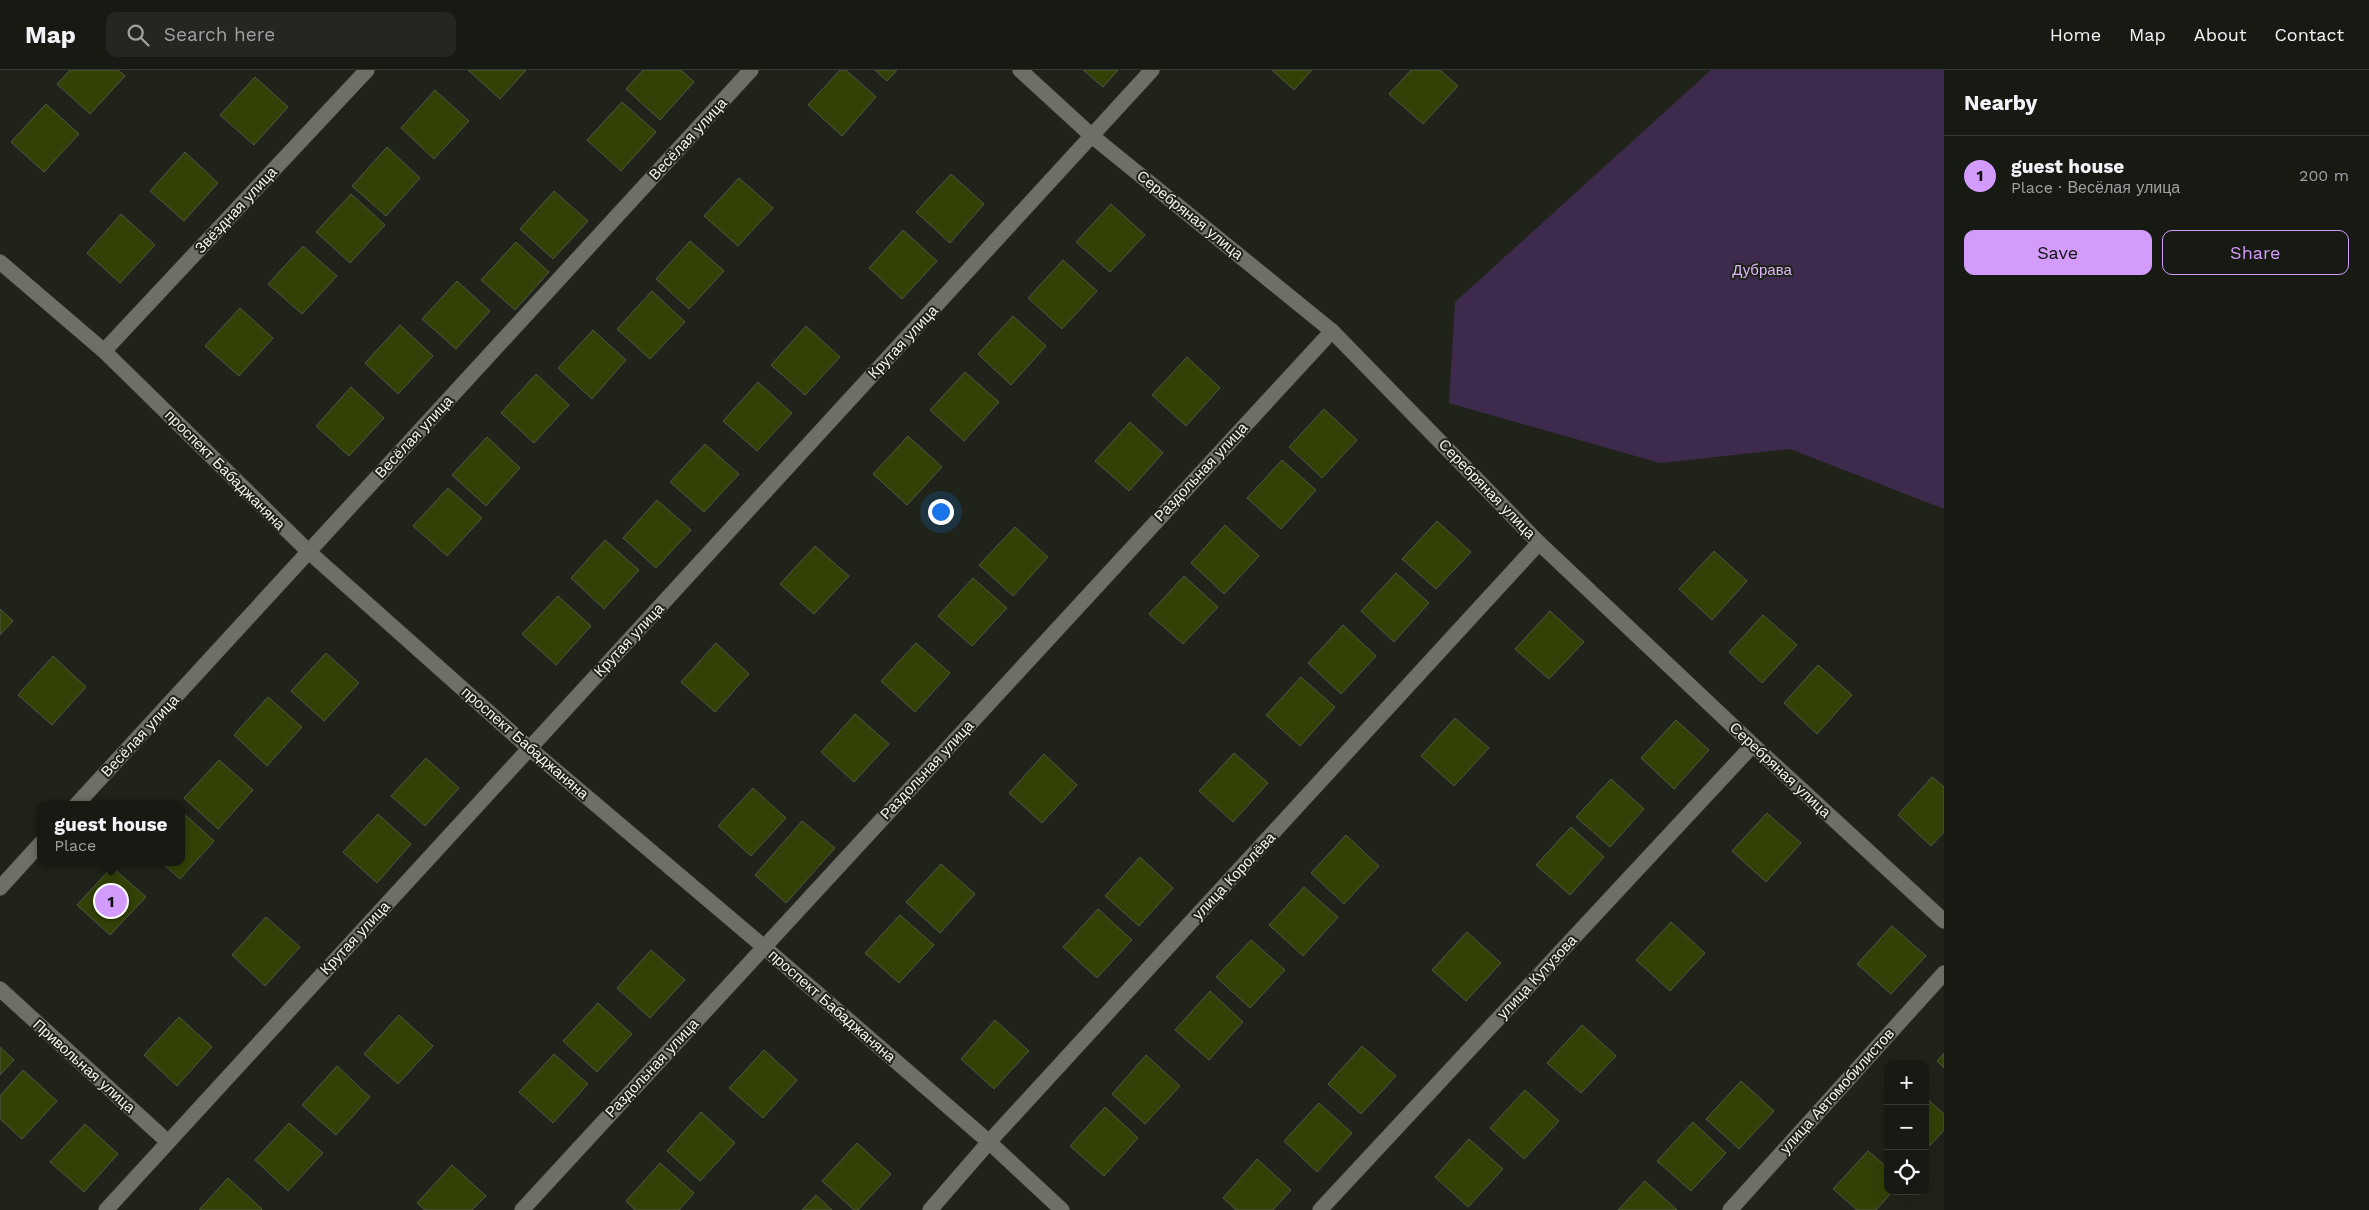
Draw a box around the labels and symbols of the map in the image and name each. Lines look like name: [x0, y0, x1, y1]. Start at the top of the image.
street label: Весёлая улица: [645, 94, 731, 184]
street label: Звёздная улица: [191, 163, 281, 257]
street label: Серебряная улица: [1133, 167, 1247, 264]
park label: Дубрава: [1732, 261, 1792, 279]
street label: Крутая улица: [864, 301, 942, 382]
street label: Весёлая улица: [371, 392, 457, 482]
street label: проспект Бабаджаняна: [161, 406, 289, 534]
street label: Раздольная улица: [1151, 418, 1252, 525]
street label: Серебряная улица: [1435, 435, 1540, 543]
your location: [928, 499, 954, 525]
street label: Крутая улица: [590, 599, 668, 680]
street label: проспект Бабаджаняна: [458, 683, 593, 803]
street label: Весёлая улица: [97, 691, 183, 781]
street label: Раздольная улица: [877, 716, 978, 823]
street label: Серебряная улица: [1726, 719, 1835, 822]
street label: улица Королёва: [1189, 828, 1280, 923]
pin: 1: [95, 882, 127, 920]
street label: Крутая улица: [316, 897, 394, 978]
street label: улица Кутузова: [1493, 931, 1581, 1023]
street label: проспект Бабаджаняна: [765, 946, 900, 1066]
street label: Раздольная улица: [602, 1014, 703, 1121]
street label: Привольная улица: [29, 1015, 139, 1117]
street label: улица Автомобилистов: [1776, 1025, 1898, 1157]

